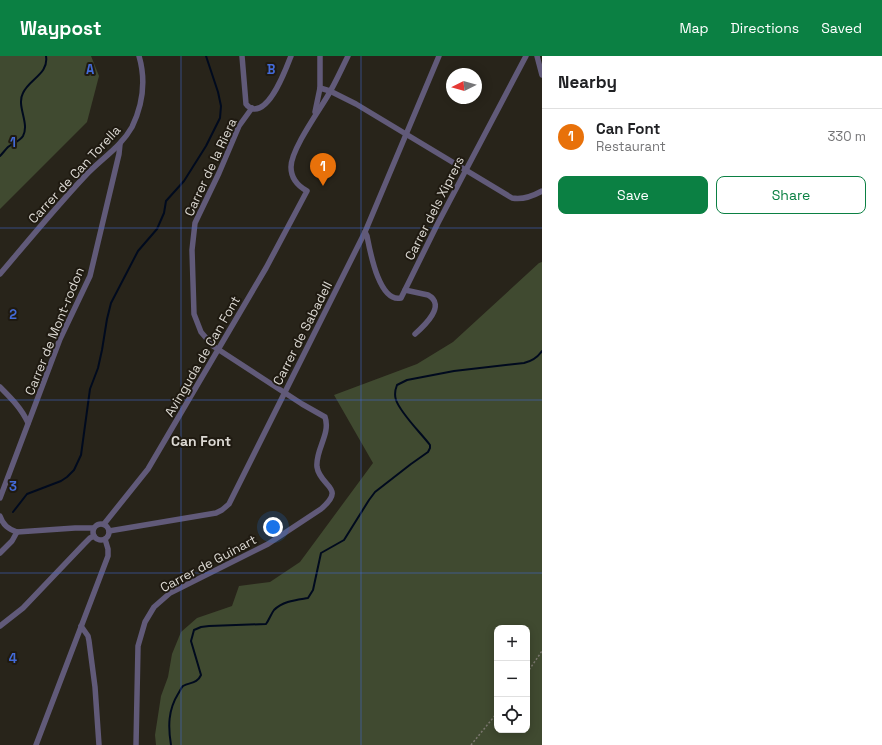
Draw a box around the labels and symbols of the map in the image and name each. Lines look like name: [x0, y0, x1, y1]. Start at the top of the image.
text: A: [86, 61, 95, 78]
text: B: [267, 61, 276, 78]
north arrow: [446, 68, 482, 104]
street label: Carrer de la Riera: [180, 115, 241, 219]
street label: Carrer de Can Torella: [24, 121, 125, 227]
text: 1: [10, 134, 16, 151]
pin: 1: [310, 153, 336, 186]
street label: Carrer dels Xiprers: [401, 153, 468, 263]
street label: Carrer de Mont-rodon: [21, 265, 88, 398]
street label: Carrer de Sabadell: [269, 278, 336, 388]
street label: Avinguda de Can Font: [161, 293, 244, 420]
text: 2: [9, 306, 17, 323]
district label: Can Font: [171, 432, 231, 450]
text: 3: [9, 478, 17, 495]
your location: [263, 517, 283, 537]
street label: Carrer de Guinart: [157, 531, 259, 596]
text: 4: [9, 650, 17, 667]

